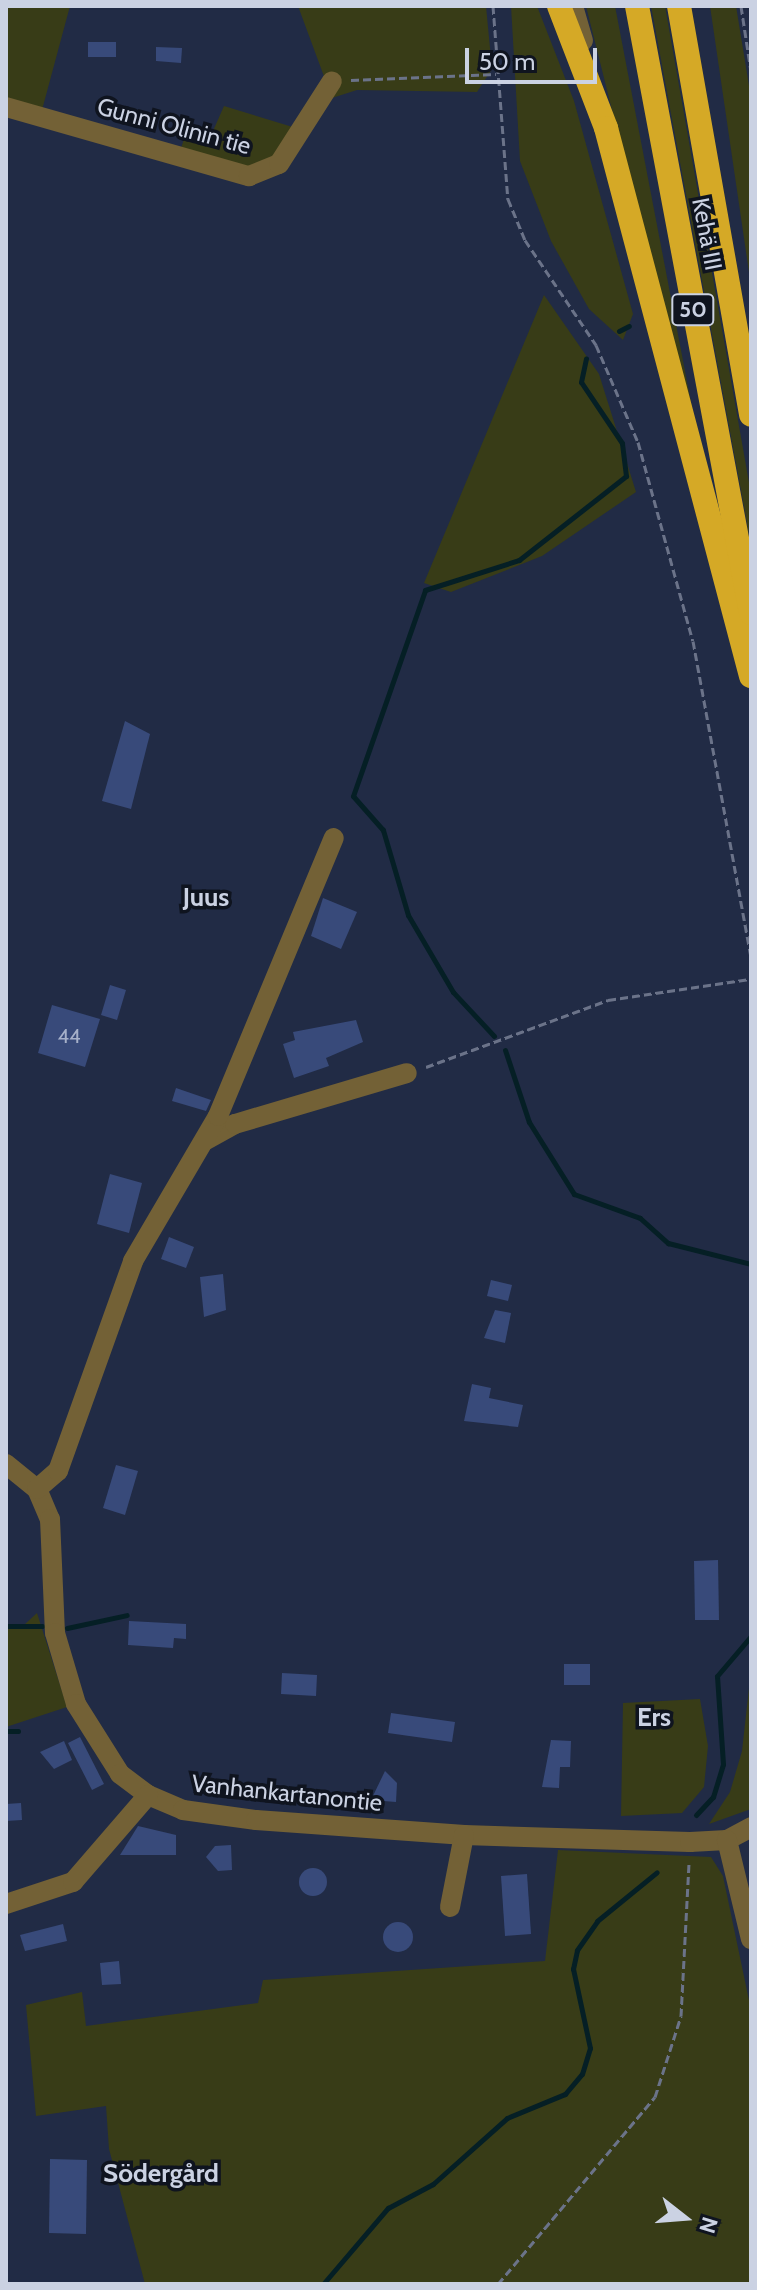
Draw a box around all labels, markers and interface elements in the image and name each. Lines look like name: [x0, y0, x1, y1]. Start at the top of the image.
scale bar: [469, 32, 601, 82]
text: 50 m: [479, 47, 535, 76]
street label: Gunni Olinin tie: [94, 92, 254, 160]
street label: Kehä III: [686, 195, 728, 273]
road number: 50: [671, 292, 715, 328]
district label: Juus: [183, 882, 229, 914]
house number: 44: [57, 1024, 81, 1048]
district label: Ers: [637, 1702, 671, 1734]
street label: Vanhankartanontie: [190, 1769, 384, 1817]
district label: Södergård: [103, 2158, 219, 2190]
north arrow: [645, 2178, 725, 2258]
text: N: [693, 2214, 724, 2237]

